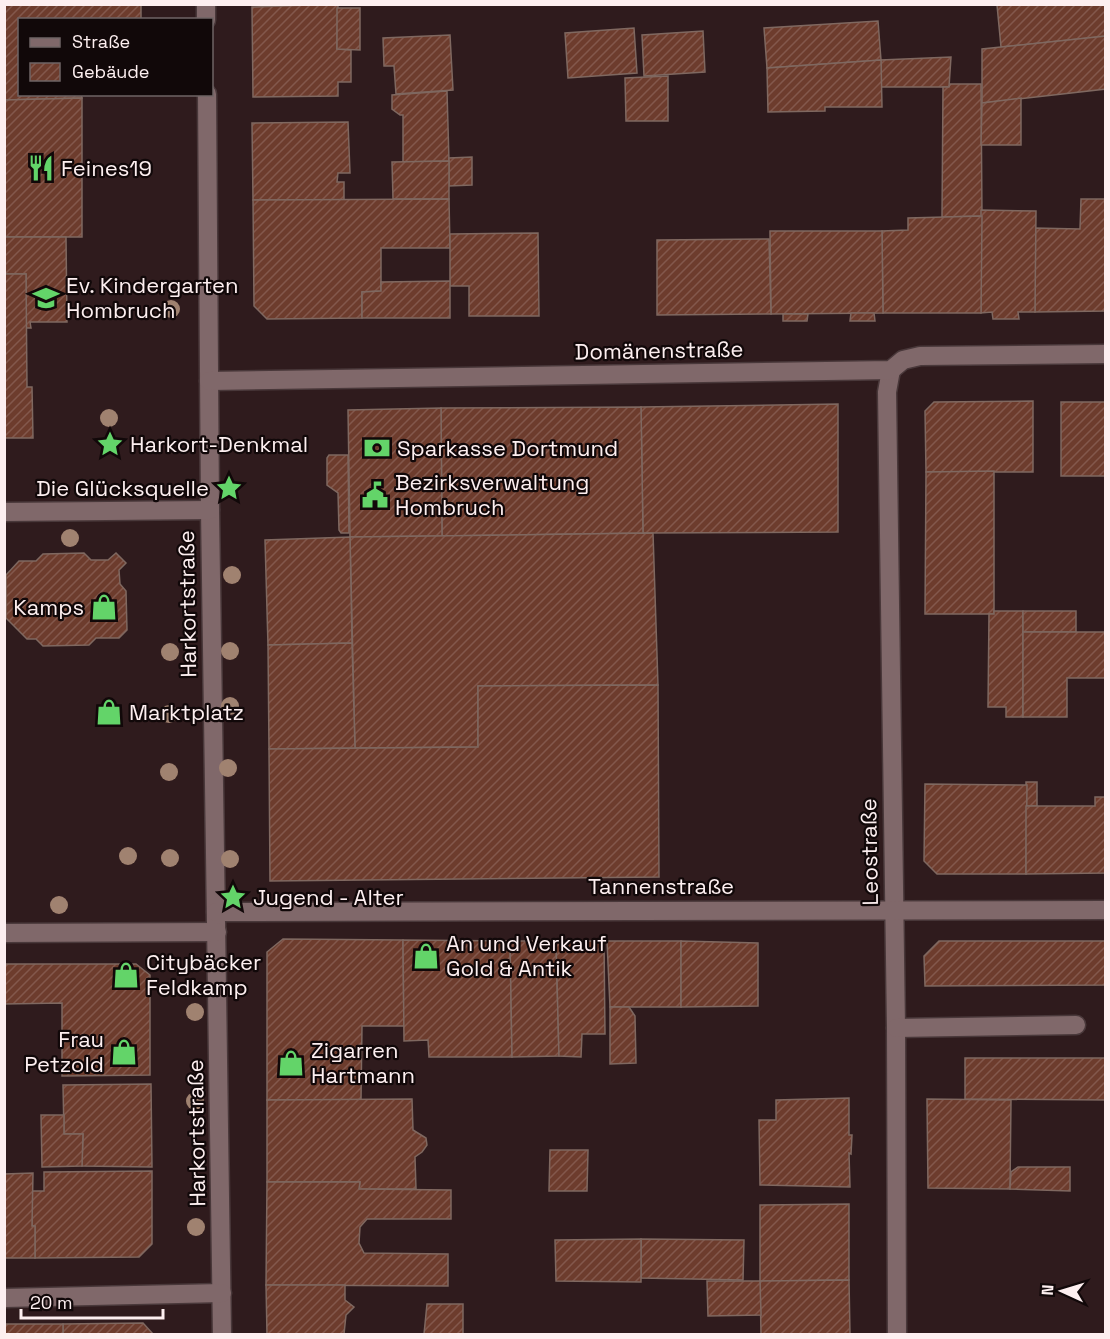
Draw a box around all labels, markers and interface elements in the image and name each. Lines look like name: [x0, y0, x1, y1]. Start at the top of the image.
legend: [18, 18, 213, 96]
text: Straße: [72, 30, 130, 53]
text: Gebäude: [72, 60, 150, 83]
restaurant icon: Feines19: [26, 153, 56, 183]
place label: Feines19: [61, 154, 152, 182]
place label: Ev. Kindergarten Hombruch: [66, 271, 239, 324]
school or university icon: Ev. Kindergarten Hombruch: [31, 283, 61, 313]
street label: Domänenstraße: [574, 335, 744, 365]
place icon: Harkort-Denkmal: [95, 429, 125, 459]
place label: Harkort-Denkmal: [130, 430, 308, 458]
bank icon: Sparkasse Dortmund: [362, 433, 392, 463]
place label: Sparkasse Dortmund: [397, 434, 618, 462]
place label: Bezirksverwaltung Hombruch: [395, 468, 589, 521]
place icon: Die Glücksquelle: [214, 473, 244, 503]
place label: Die Glücksquelle: [36, 474, 209, 502]
public building icon: Bezirksverwaltung Hombruch: [360, 480, 390, 510]
street label: Harkortstraße: [172, 530, 202, 678]
shop icon: Kamps: [89, 592, 119, 622]
place label: Kamps: [13, 593, 84, 621]
shop icon: Marktplatz: [94, 697, 124, 727]
place label: Marktplatz: [129, 698, 244, 726]
street label: Leostraße: [854, 798, 884, 906]
street label: Tannenstraße: [588, 872, 734, 900]
place icon: Jugend - Alter: [218, 882, 248, 912]
place label: Jugend - Alter: [253, 883, 404, 911]
place label: An und Verkauf Gold & Antik: [446, 929, 607, 982]
shop icon: An und Verkauf Gold & Antik: [411, 941, 441, 971]
place label: Citybäcker Feldkamp: [146, 948, 261, 1001]
shop icon: Citybäcker Feldkamp: [111, 960, 141, 990]
place label: Frau Petzold: [24, 1025, 104, 1078]
place label: Zigarren Hartmann: [311, 1036, 415, 1089]
shop icon: Frau Petzold: [109, 1037, 139, 1067]
shop icon: Zigarren Hartmann: [276, 1048, 306, 1078]
street label: Harkortstraße: [181, 1059, 211, 1207]
north arrow: [1032, 1261, 1092, 1321]
scale bar: [21, 1282, 164, 1320]
text: N: [1037, 1284, 1058, 1296]
text: 20 m: [30, 1291, 73, 1314]

